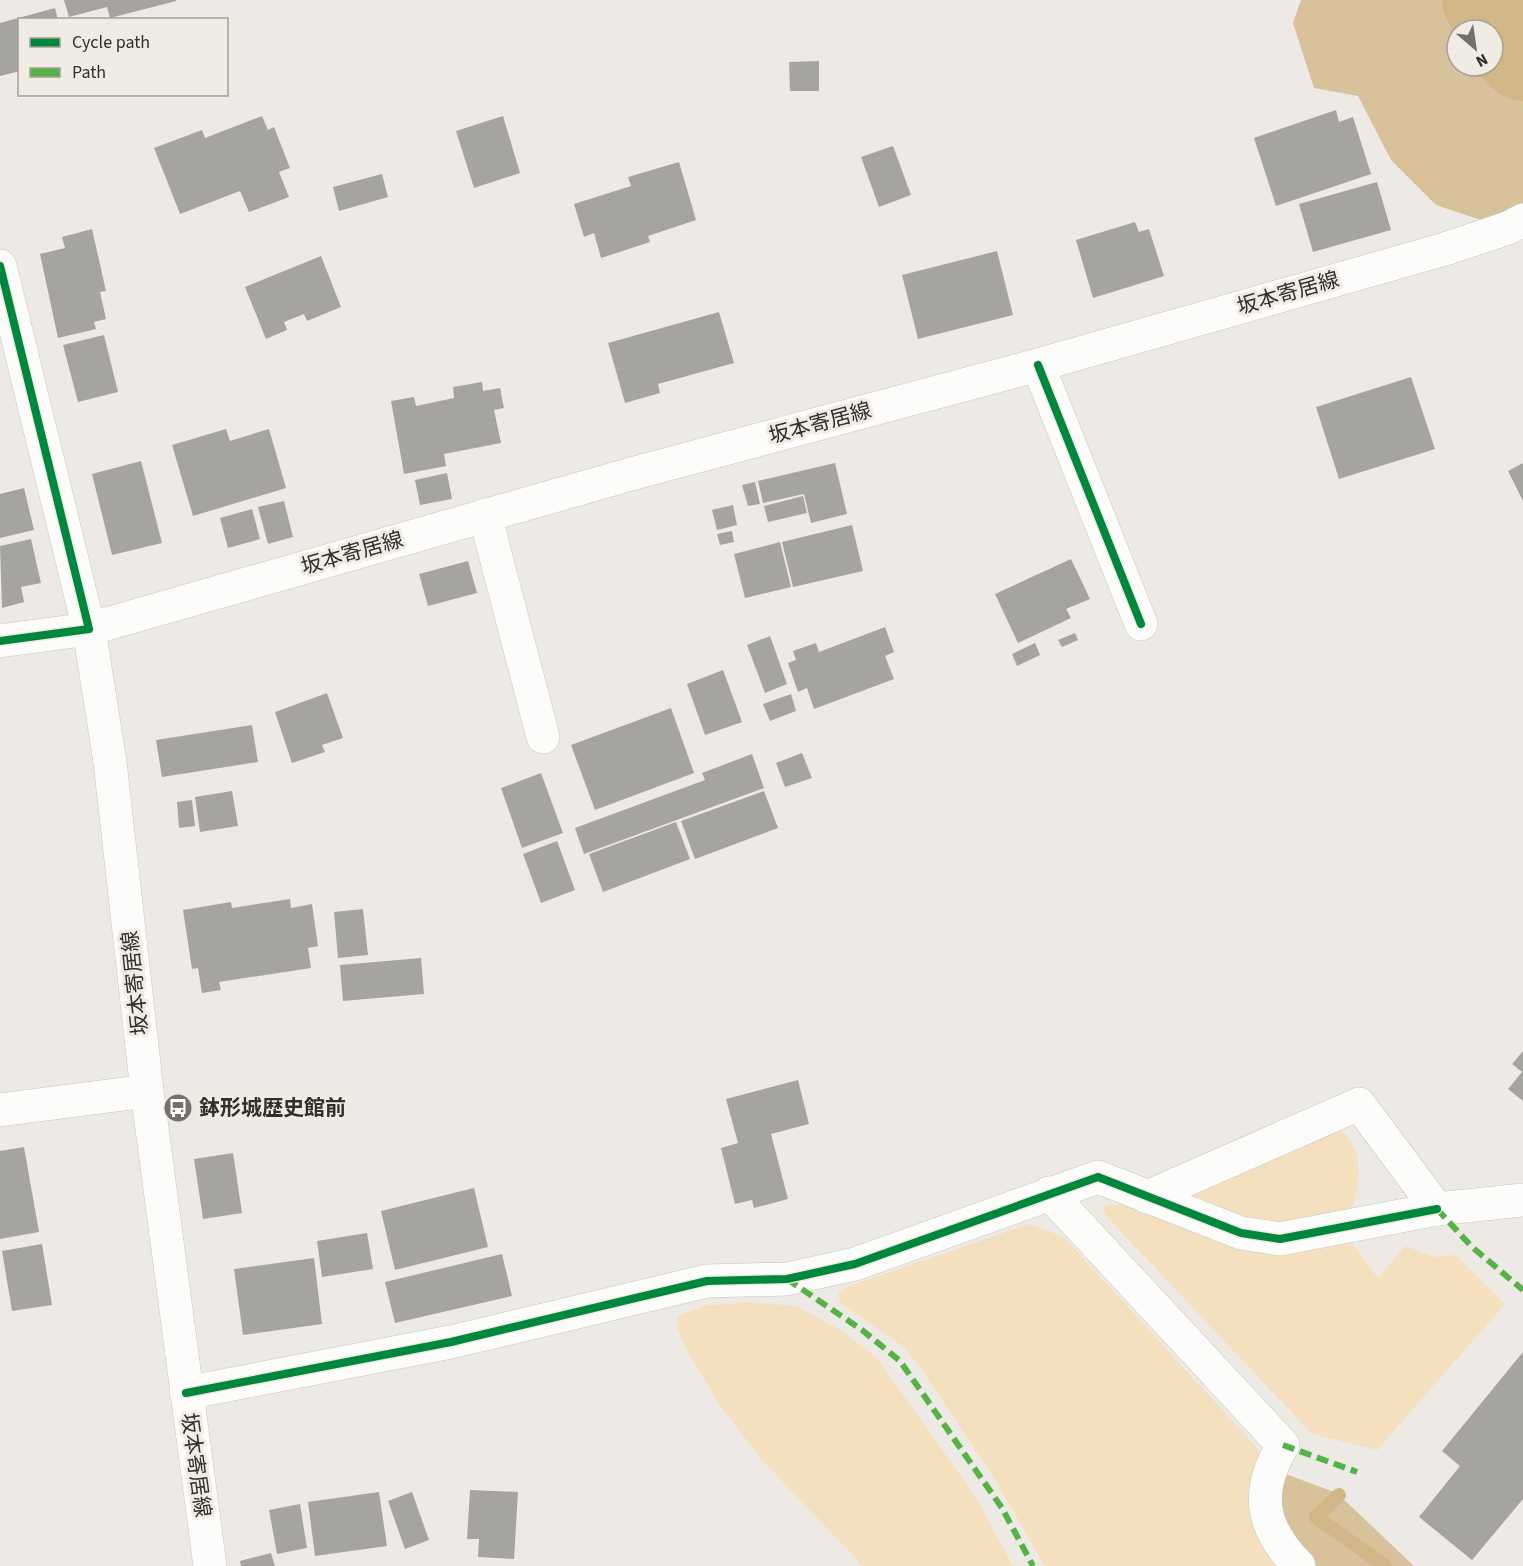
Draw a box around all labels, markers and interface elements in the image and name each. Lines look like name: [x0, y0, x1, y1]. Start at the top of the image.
legend: [18, 18, 228, 96]
north arrow: [1445, 18, 1505, 78]
text: Cycle path: [72, 30, 150, 55]
text: N: [1472, 48, 1492, 72]
text: Path: [72, 60, 106, 85]
street label: 坂本寄居線: [1233, 264, 1343, 322]
street label: 坂本寄居線: [765, 395, 875, 451]
street label: 坂本寄居線: [297, 524, 407, 582]
street label: 坂本寄居線: [115, 929, 155, 1037]
bus stop icon: 鉢形城歴史館前: [162, 1092, 194, 1124]
place label: 鉢形城歴史館前: [199, 1093, 346, 1123]
street label: 坂本寄居線: [174, 1411, 218, 1519]

